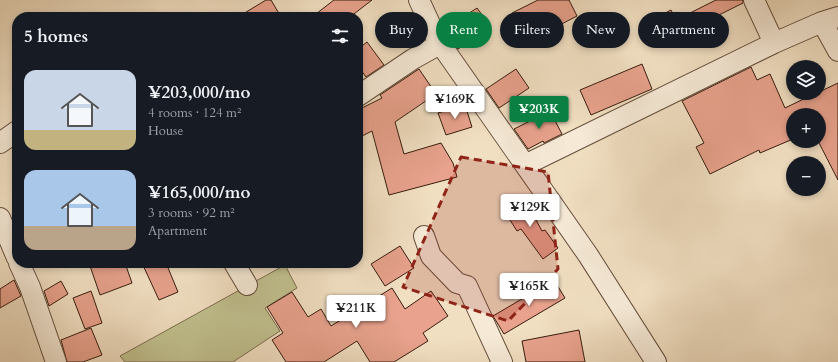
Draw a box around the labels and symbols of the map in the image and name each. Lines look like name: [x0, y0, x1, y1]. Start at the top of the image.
pin: ¥169K: [427, 86, 483, 120]
pin: ¥203K: [511, 96, 567, 130]
pin: ¥129K: [502, 194, 558, 228]
pin: ¥165K: [501, 273, 557, 307]
pin: ¥211K: [328, 295, 384, 329]

